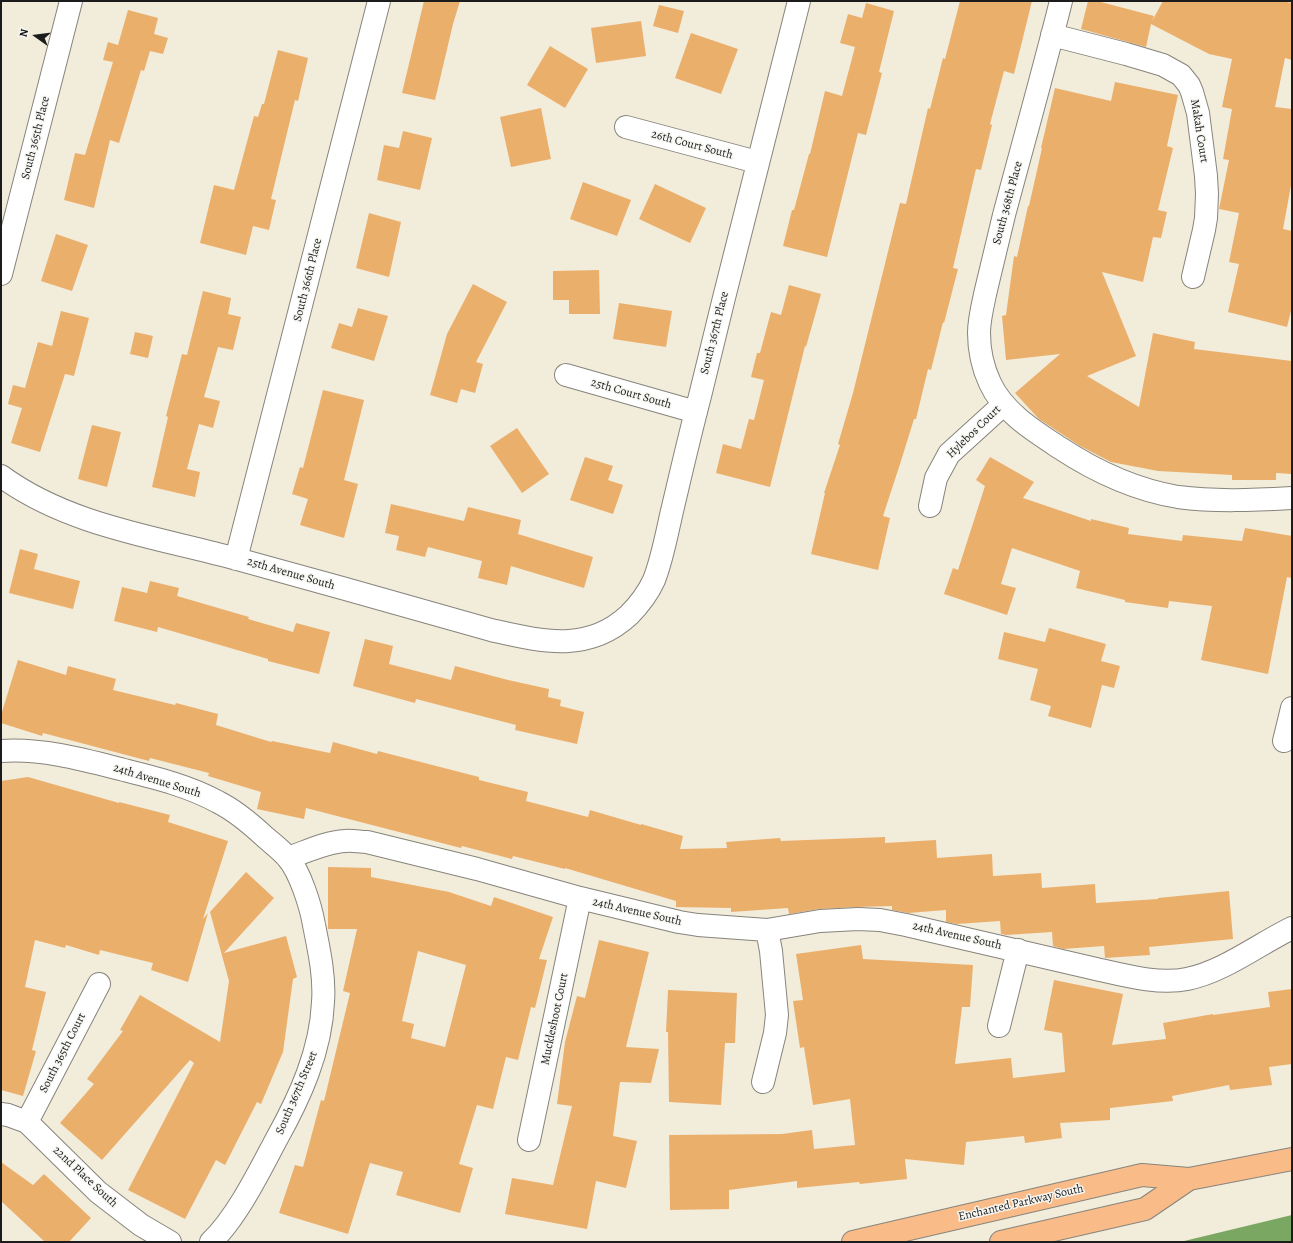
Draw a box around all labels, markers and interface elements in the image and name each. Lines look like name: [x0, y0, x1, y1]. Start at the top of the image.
north arrow: [16, 16, 56, 56]
text: N: [16, 27, 32, 39]
street label: South 365th Place: [19, 95, 53, 181]
street label: Makah Court: [1187, 98, 1211, 164]
street label: 26th Court South: [650, 127, 734, 163]
street label: South 368th Place: [990, 160, 1026, 246]
street label: South 366th Place: [291, 237, 325, 323]
street label: South 367th Place: [698, 290, 732, 376]
street label: 25th Court South: [589, 376, 673, 412]
street label: Hylebos Court: [944, 403, 1004, 461]
street label: 25th Avenue South: [245, 555, 337, 593]
street label: 24th Avenue South: [111, 761, 203, 801]
street label: 24th Avenue South: [591, 895, 683, 929]
street label: 24th Avenue South: [911, 919, 1003, 953]
street label: Muckleshoot Court: [538, 972, 572, 1066]
street label: South 365th Court: [37, 1010, 89, 1096]
street label: South 367th Street: [273, 1049, 321, 1137]
street label: 22nd Place South: [50, 1143, 120, 1211]
street label: Enchanted Parkway South: [957, 1182, 1085, 1224]

